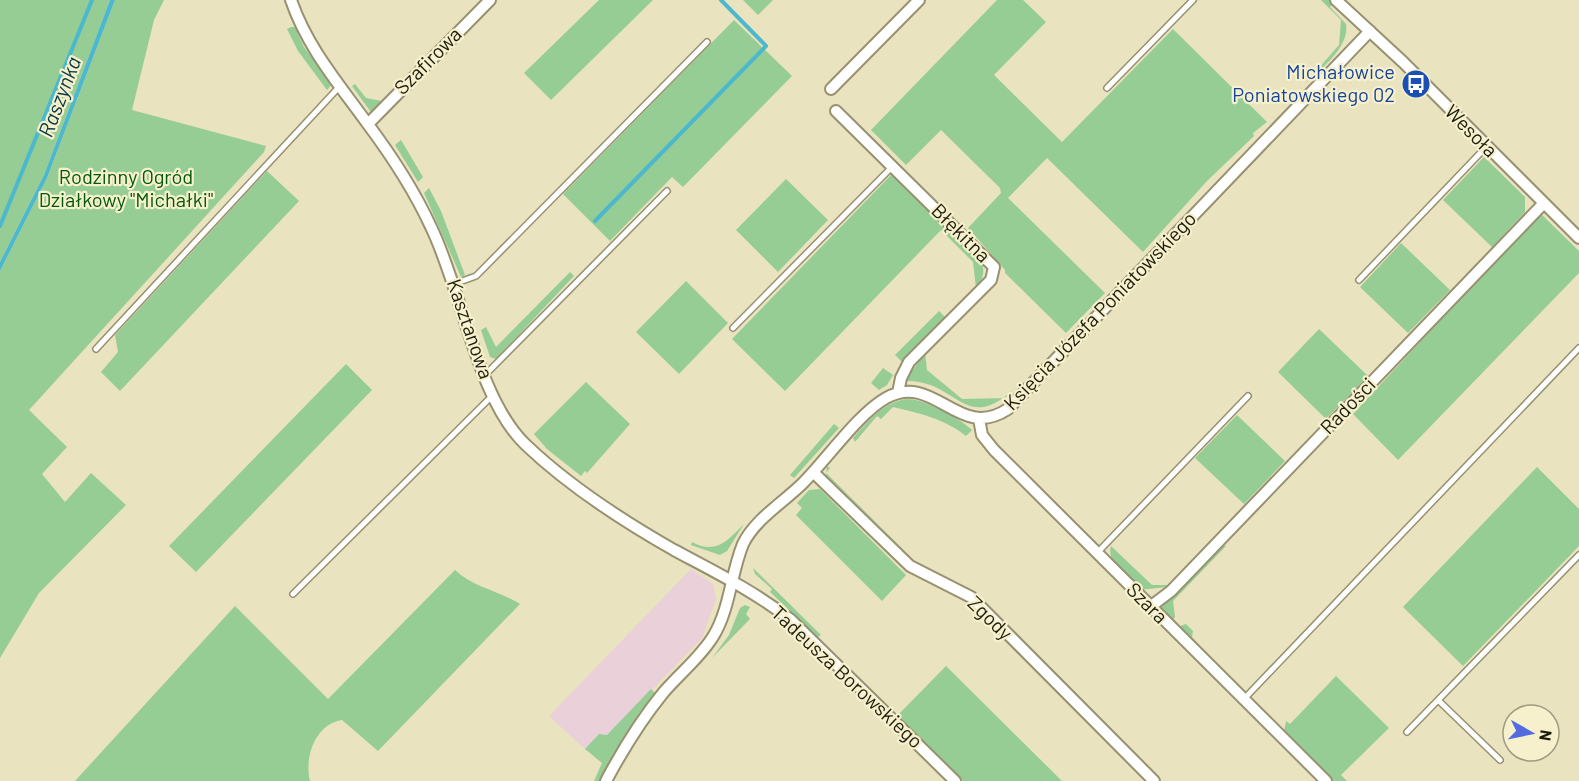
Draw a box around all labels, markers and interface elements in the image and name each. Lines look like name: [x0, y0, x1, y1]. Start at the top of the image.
street label: Szafirowa: [389, 22, 466, 99]
water label: Raszynka: [32, 53, 85, 140]
place label: Michałowice Poniatowskiego 02: [1232, 59, 1395, 106]
bus stop icon: Michałowice Poniatowskiego 02: [1400, 68, 1432, 100]
street label: Wesoła: [1440, 99, 1503, 162]
park label: Rodzinny Ogród Działkowy "Michałki": [39, 164, 213, 211]
street label: Błękitna: [927, 198, 996, 267]
street label: Księcia Józefa Poniatowskiego: [998, 206, 1200, 415]
street label: Kasztanowa: [443, 276, 499, 382]
street label: Radości: [1315, 372, 1380, 439]
street label: Szara: [1122, 577, 1173, 628]
street label: Zgody: [963, 590, 1018, 644]
street label: Tadeusza Borowskiego: [767, 600, 928, 753]
north arrow: [1501, 703, 1561, 763]
text: N: [1536, 729, 1557, 742]

